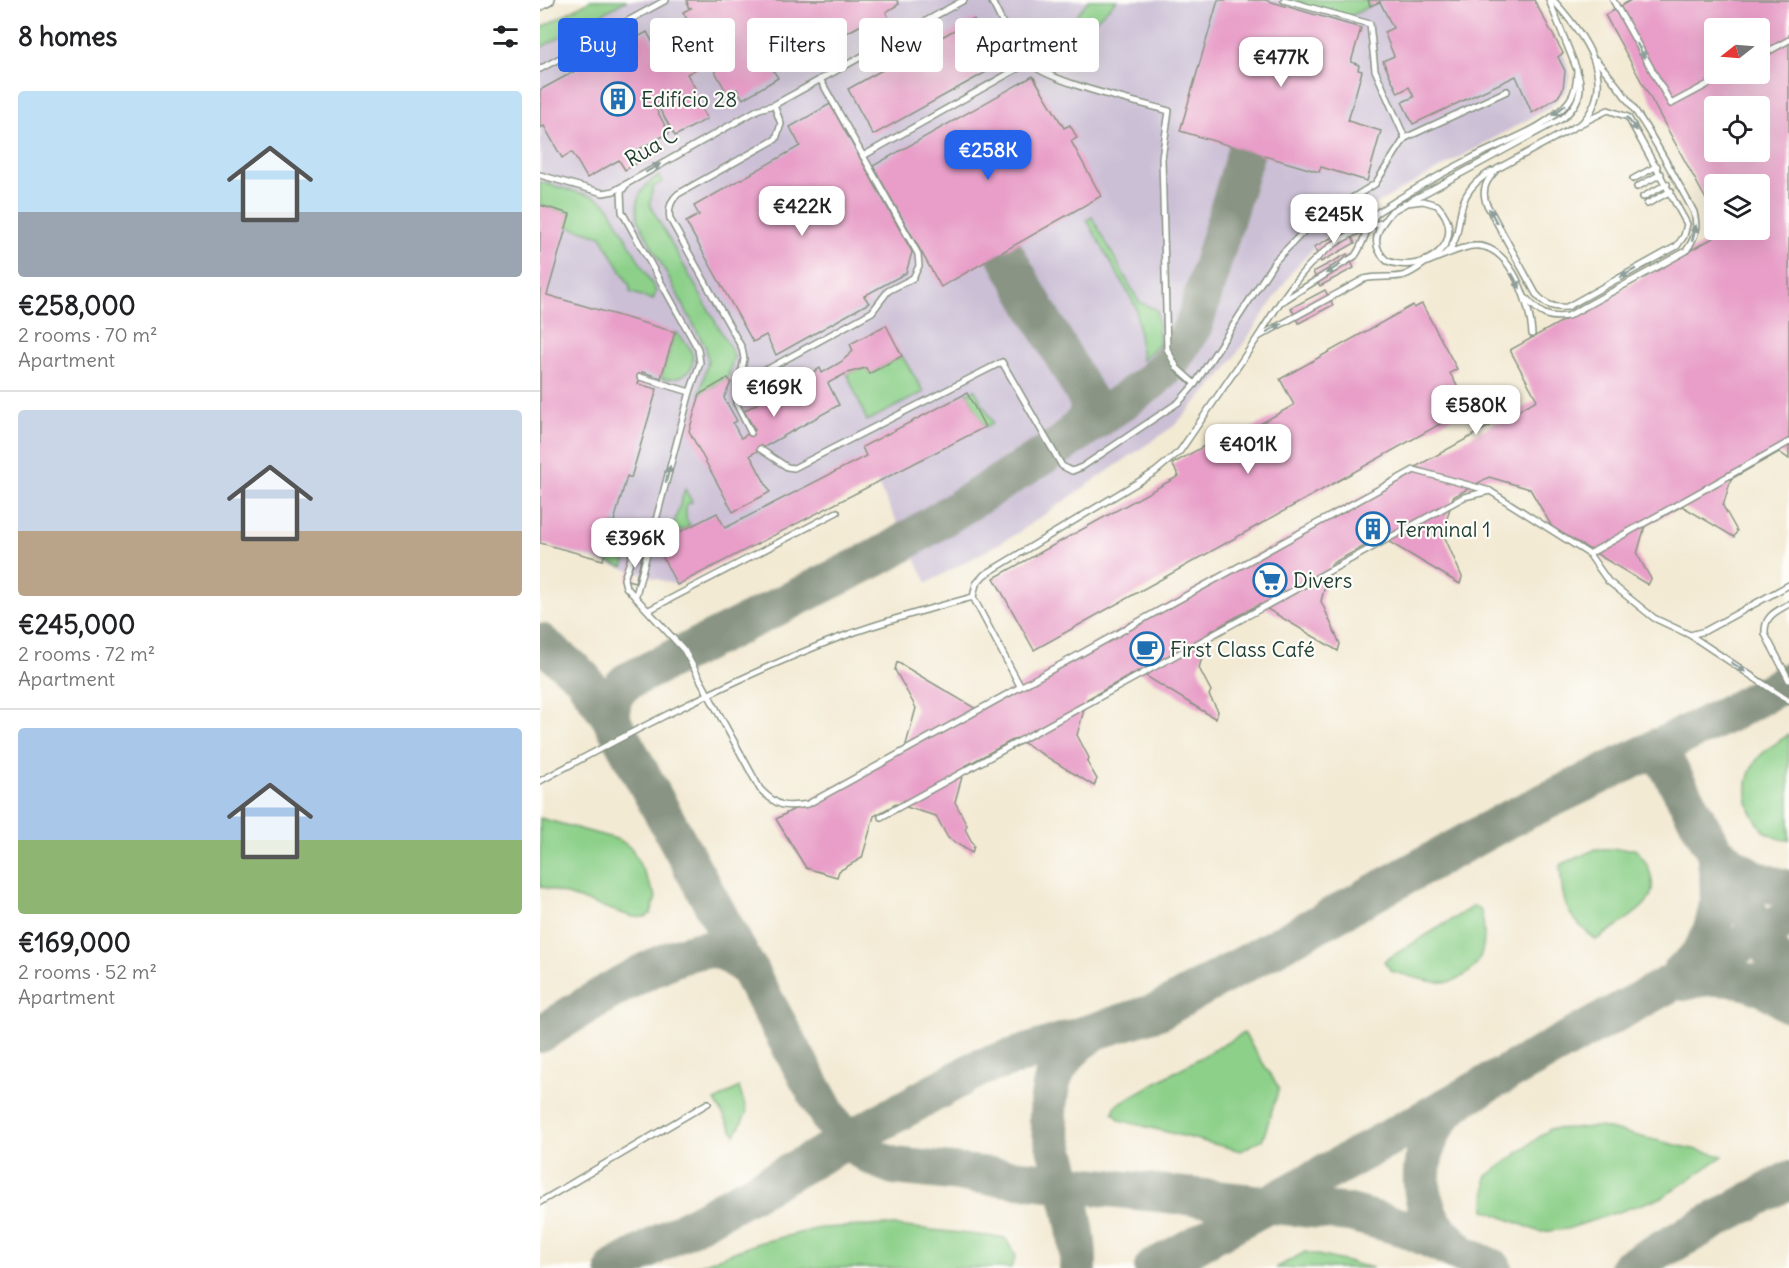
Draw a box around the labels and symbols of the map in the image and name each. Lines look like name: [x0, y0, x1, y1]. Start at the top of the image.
north arrow: [1704, 18, 1770, 84]
pin: €477K: [1239, 37, 1323, 88]
one-way arrow: [1636, 43, 1646, 60]
building icon: Edifício 28: [600, 81, 636, 117]
place label: Edifício 28: [641, 86, 737, 113]
one-way arrow: [1551, 103, 1567, 116]
one-way arrow: [1626, 116, 1638, 132]
street label: Rua C: [620, 121, 682, 173]
pin: €258K: [946, 130, 1030, 181]
one-way arrow: [645, 163, 661, 174]
pin: €422K: [760, 186, 844, 237]
pin: €245K: [1292, 194, 1376, 245]
one-way arrow: [1488, 208, 1498, 225]
one-way arrow: [1690, 223, 1699, 242]
one-way arrow: [1325, 264, 1342, 275]
one-way arrow: [1620, 268, 1637, 278]
one-way arrow: [1511, 273, 1521, 290]
one-way arrow: [1266, 323, 1283, 333]
pin: €169K: [732, 367, 816, 418]
pin: €580K: [1434, 385, 1518, 436]
pin: €401K: [1206, 424, 1290, 475]
one-way arrow: [664, 464, 673, 482]
building icon: Terminal 1: [1355, 511, 1391, 547]
place label: Terminal 1: [1396, 516, 1491, 543]
pin: €396K: [593, 518, 677, 569]
supermarket icon: Divers: [1252, 562, 1288, 598]
place label: Divers: [1293, 567, 1352, 594]
cafe icon: First Class Café: [1129, 631, 1165, 667]
place label: First Class Café: [1170, 636, 1315, 663]
one-way arrow: [1730, 661, 1746, 673]

